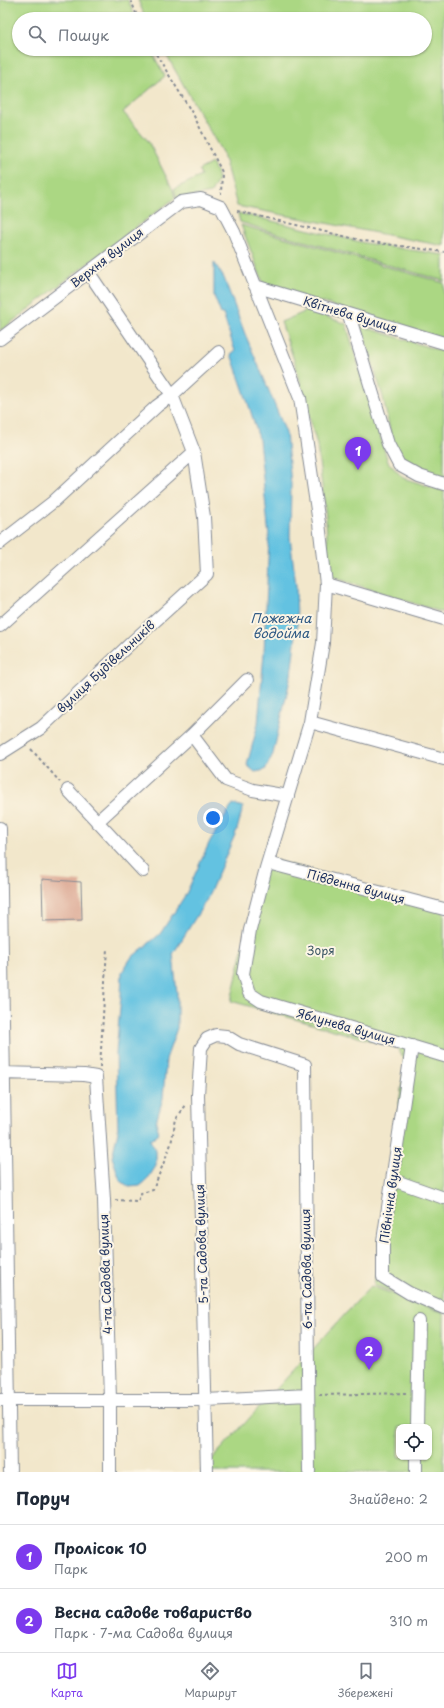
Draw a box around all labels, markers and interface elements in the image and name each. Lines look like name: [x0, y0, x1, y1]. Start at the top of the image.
search box: [12, 12, 432, 56]
icon: search: [26, 23, 48, 45]
text: Пошук: [58, 23, 109, 46]
street label: Верхня вулиця: [66, 223, 147, 291]
street label: Квітнева вулиця: [301, 291, 400, 337]
pin: 1: [345, 437, 371, 470]
water label: Пожежна водойма: [251, 608, 312, 642]
street label: вулиця Будівельників: [52, 616, 159, 717]
your location: [203, 808, 223, 828]
street label: Південна вулиця: [305, 864, 407, 908]
park label: Зоря: [307, 941, 335, 959]
street label: Яблунева вулиця: [295, 1003, 398, 1049]
street label: Північна вулиця: [374, 1145, 406, 1244]
street label: 5-та Садова вулиця: [190, 1184, 212, 1304]
street label: 6-та Садова вулиця: [296, 1209, 316, 1330]
street label: 4-та Садова вулиця: [94, 1214, 116, 1334]
pin: 2: [356, 1337, 382, 1370]
map controls: [396, 1424, 432, 1460]
button: locate: [396, 1424, 432, 1460]
text: Поруч: [16, 1485, 70, 1511]
text: Знайдено: 2: [349, 1489, 428, 1508]
text: Пролісок 10: [54, 1536, 147, 1559]
text: 1: [26, 1547, 32, 1566]
text: 200 m: [385, 1547, 428, 1566]
text: Парк: [54, 1559, 88, 1578]
text: Весна садове товариство: [54, 1600, 252, 1623]
text: 2: [24, 1611, 34, 1630]
text: 310 m: [389, 1611, 428, 1630]
text: Парк · 7-ма Садова вулиця: [54, 1623, 233, 1642]
tab: Карта: [51, 1660, 83, 1701]
tab: Маршрут: [184, 1660, 237, 1701]
tab: Збережені: [338, 1660, 393, 1701]

